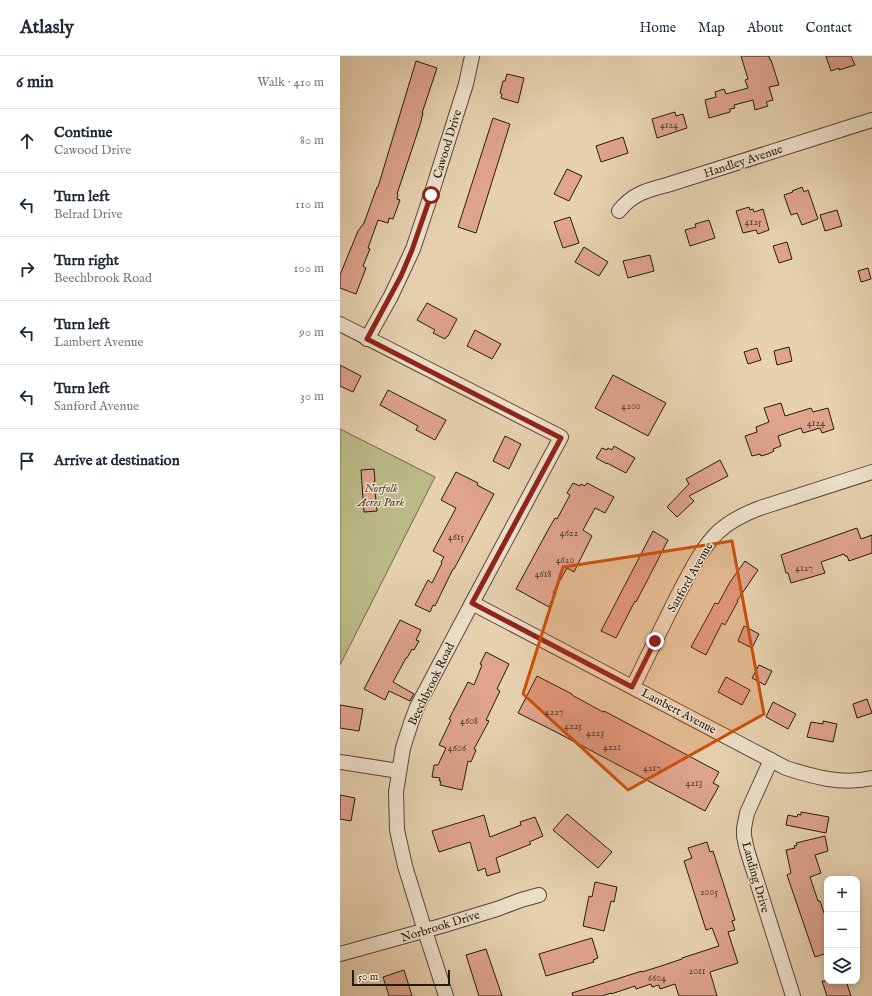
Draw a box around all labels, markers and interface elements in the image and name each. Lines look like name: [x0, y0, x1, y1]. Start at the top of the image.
text: Atlasly: [20, 16, 74, 40]
text: Home: [640, 19, 676, 37]
text: Map: [698, 19, 725, 37]
text: About: [747, 19, 783, 37]
text: Contact: [805, 19, 852, 37]
text: 6 min: [16, 72, 54, 93]
text: Walk · 410 m: [257, 74, 324, 91]
street label: Cawood Drive: [430, 107, 465, 180]
house number: 4124: [660, 119, 678, 132]
text: Continue: [54, 123, 112, 142]
icon: ahead: [16, 130, 38, 152]
text: 80 m: [300, 132, 324, 149]
street label: Handley Avenue: [702, 141, 785, 181]
text: Cawood Drive: [54, 142, 131, 159]
route start: [422, 186, 440, 204]
text: Turn left: [54, 187, 110, 206]
icon: left: [16, 194, 38, 216]
text: 110 m: [295, 196, 324, 213]
text: Belrad Drive: [54, 206, 123, 223]
house number: 4125: [745, 216, 762, 229]
text: Turn right: [54, 251, 119, 270]
icon: right: [16, 258, 38, 280]
text: 100 m: [294, 260, 324, 277]
text: Beechbrook Road: [54, 270, 152, 287]
text: Turn left: [54, 315, 110, 334]
icon: left: [16, 322, 38, 344]
text: 90 m: [299, 324, 324, 341]
text: Lambert Avenue: [54, 334, 144, 351]
text: Turn left: [54, 379, 110, 398]
icon: left: [16, 386, 38, 408]
text: 30 m: [300, 388, 324, 405]
text: Sanford Avenue: [54, 398, 139, 415]
house number: 4200: [621, 400, 641, 413]
house number: 4124: [807, 417, 825, 430]
icon: arrive: [16, 450, 38, 472]
text: Arrive at destination: [54, 451, 180, 470]
park label: Norfolk Acres Park: [356, 481, 404, 510]
house number: 4622: [560, 527, 579, 540]
house number: 4615: [448, 531, 465, 544]
street label: Sanford Avenue: [664, 539, 717, 615]
house number: 4620: [556, 554, 574, 567]
house number: 4127: [795, 562, 813, 575]
house number: 4618: [535, 568, 551, 581]
route end: [646, 632, 664, 650]
street label: Beechbrook Road: [405, 640, 458, 728]
street label: Lambert Avenue: [639, 685, 719, 738]
house number: 4227: [545, 706, 564, 719]
house number: 4608: [460, 715, 478, 728]
house number: 4225: [564, 720, 582, 733]
house number: 4223: [586, 727, 604, 740]
house number: 4221: [603, 741, 621, 754]
house number: 4606: [448, 742, 467, 755]
house number: 4217: [643, 762, 661, 775]
house number: 4213: [685, 777, 703, 790]
street label: Landing Drive: [738, 840, 773, 915]
map controls: [824, 876, 860, 984]
button: +: [824, 876, 860, 912]
house number: 2005: [700, 886, 718, 899]
street label: Norbrook Drive: [399, 907, 482, 946]
button: −: [824, 912, 860, 948]
button: layers: [824, 948, 860, 984]
house number: 2011: [689, 965, 706, 978]
scale bar: [352, 968, 450, 987]
text: 50 m: [358, 970, 378, 984]
house number: 6604: [648, 972, 666, 985]

